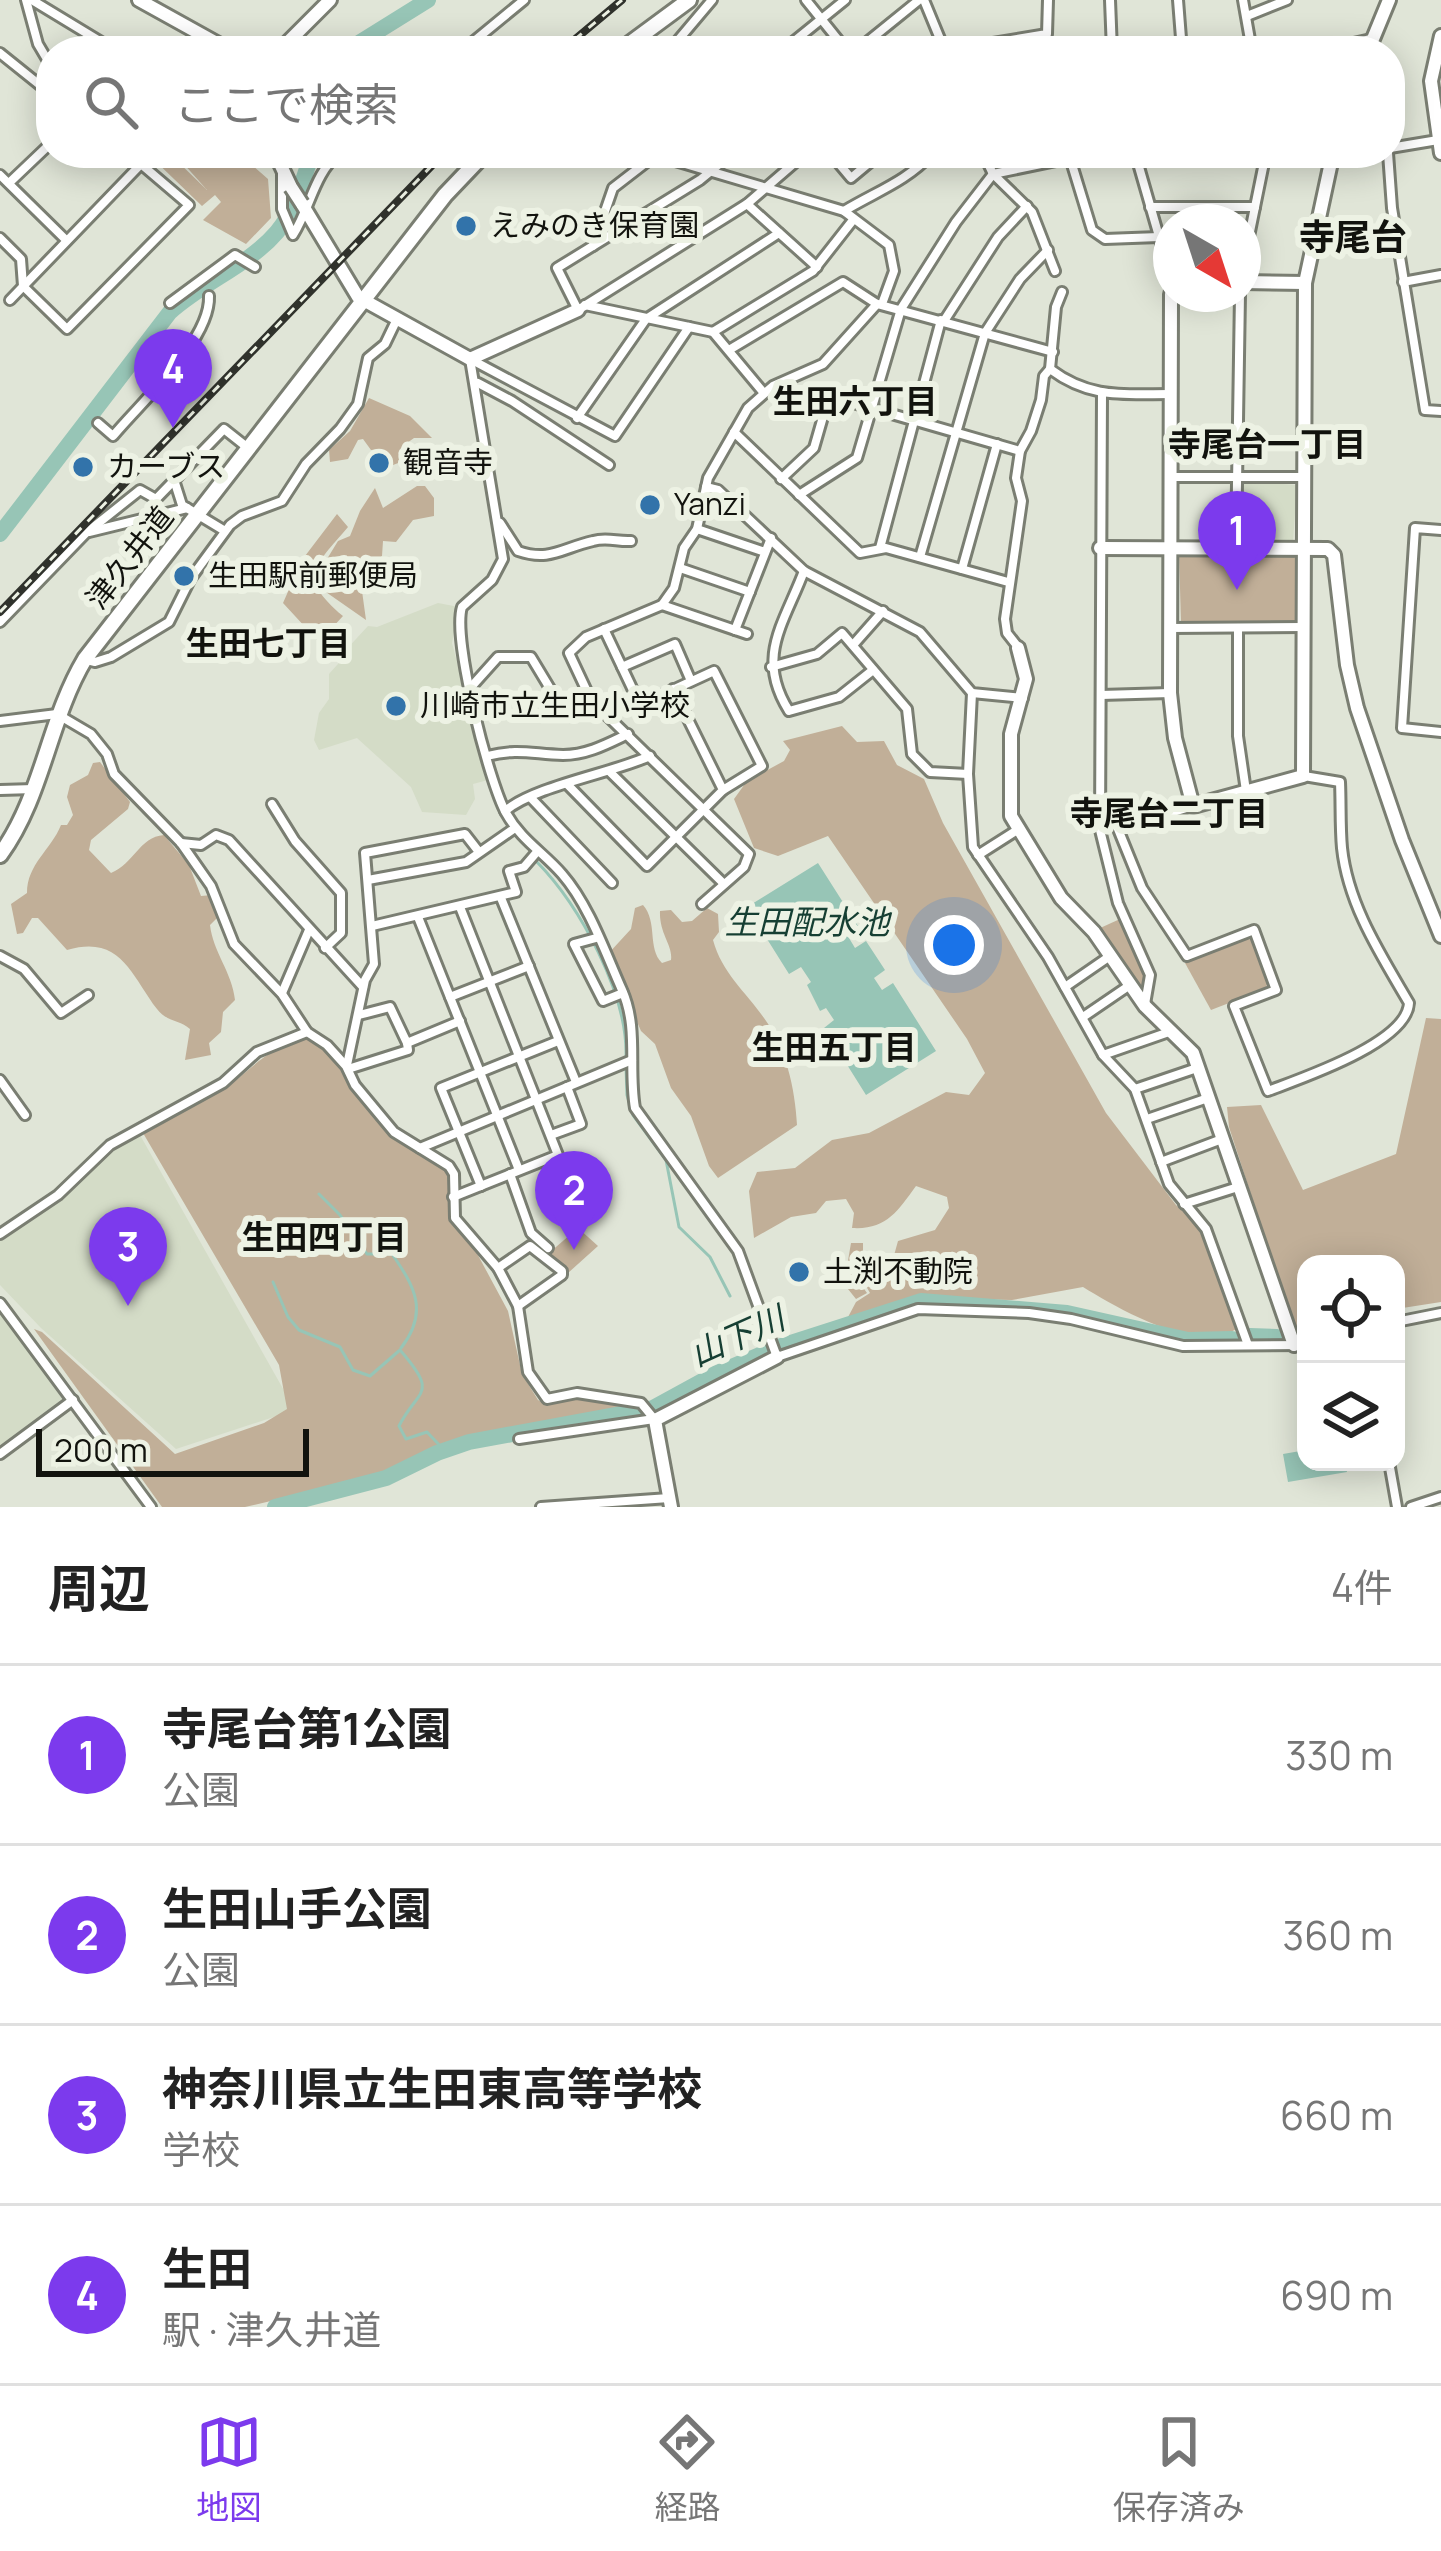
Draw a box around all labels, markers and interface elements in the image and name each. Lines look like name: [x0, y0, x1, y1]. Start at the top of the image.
search box: [36, 36, 1405, 168]
icon: search: [78, 69, 144, 135]
text: ここで検索: [174, 73, 399, 135]
place label: えみのき保育園: [490, 204, 699, 245]
north arrow: [1153, 204, 1261, 312]
district label: 寺尾台: [1299, 212, 1407, 261]
marker: えみのき保育園: [453, 213, 479, 239]
pin: 4: [134, 329, 212, 428]
district label: 生田六丁目: [773, 378, 938, 423]
district label: 寺尾台一丁目: [1168, 421, 1366, 466]
place label: 観音寺: [403, 441, 493, 482]
place label: カーブス: [107, 445, 225, 486]
marker: 観音寺: [366, 450, 392, 476]
marker: カーブス: [70, 454, 96, 480]
place label: Yanzi: [674, 483, 746, 524]
pin: 1: [1198, 491, 1276, 590]
marker: Yanzi: [637, 492, 663, 518]
street label: 津久井道: [76, 497, 182, 617]
place label: 生田駅前郵便局: [208, 554, 418, 595]
marker: 生田駅前郵便局: [171, 563, 197, 589]
district label: 生田七丁目: [186, 620, 351, 665]
place label: 川崎市立生田小学校: [420, 684, 690, 725]
marker: 川崎市立生田小学校: [383, 693, 409, 719]
district label: 寺尾台二丁目: [1070, 790, 1268, 835]
water label: 生田配水池: [725, 899, 893, 944]
your location: [924, 915, 984, 975]
district label: 生田五丁目: [752, 1024, 917, 1069]
pin: 2: [535, 1151, 613, 1250]
pin: 3: [89, 1207, 167, 1306]
district label: 生田四丁目: [242, 1214, 407, 1259]
place label: 土渕不動院: [823, 1250, 973, 1291]
map controls: [1297, 1255, 1405, 1471]
button: locate: [1297, 1255, 1405, 1363]
marker: 土渕不動院: [786, 1259, 812, 1285]
water label: 山下川: [682, 1294, 794, 1376]
button: layers: [1297, 1363, 1405, 1471]
scale bar: [36, 1423, 309, 1476]
text: 200 m: [54, 1427, 148, 1472]
text: 周辺: [48, 1553, 150, 1622]
text: 4件: [1331, 1560, 1393, 1614]
text: 寺尾台第1公園: [162, 1697, 452, 1759]
text: 1: [78, 1728, 96, 1782]
text: 330 m: [1285, 1728, 1393, 1782]
text: 公園: [162, 1762, 240, 1816]
text: 生田山手公園: [162, 1877, 432, 1939]
text: 2: [75, 1908, 99, 1962]
text: 360 m: [1283, 1908, 1393, 1962]
text: 公園: [162, 1942, 240, 1996]
text: 神奈川県立生田東高等学校: [162, 2057, 702, 2119]
text: 3: [76, 2088, 98, 2142]
text: 660 m: [1280, 2088, 1393, 2142]
text: 学校: [162, 2122, 240, 2176]
text: 生田: [162, 2237, 252, 2299]
text: 4: [75, 2268, 99, 2322]
text: 690 m: [1280, 2268, 1393, 2322]
text: 駅 · 津久井道: [162, 2302, 381, 2356]
tab: 地図: [196, 2409, 262, 2529]
tab: 経路: [654, 2409, 720, 2529]
tab: 保存済み: [1113, 2409, 1245, 2529]

